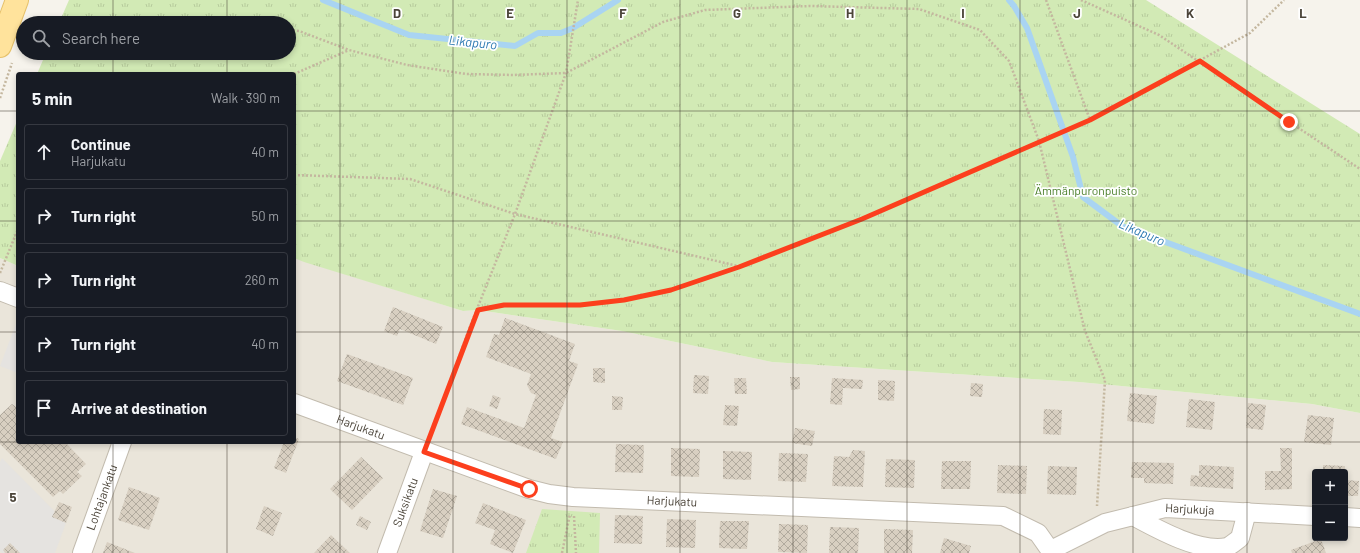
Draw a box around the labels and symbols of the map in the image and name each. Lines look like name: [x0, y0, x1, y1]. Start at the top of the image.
text: D: [393, 5, 401, 21]
text: E: [506, 5, 514, 21]
text: F: [619, 5, 627, 21]
text: G: [733, 5, 741, 21]
text: H: [846, 5, 854, 21]
text: I: [961, 5, 965, 21]
text: J: [1073, 5, 1081, 21]
text: K: [1186, 5, 1194, 21]
text: L: [1299, 5, 1307, 21]
water label: Likapuro: [448, 32, 498, 53]
route end: [1280, 113, 1298, 131]
park label: Ämmänpuronpuisto: [1035, 183, 1137, 197]
water label: Likapuro: [1117, 215, 1168, 249]
street label: Harjukatu: [335, 411, 387, 442]
street label: Lohtajankatu: [83, 462, 119, 532]
street label: Suksikatu: [389, 476, 420, 528]
route start: [520, 480, 538, 498]
text: 5: [9, 489, 17, 505]
street label: Harjukatu: [646, 492, 697, 508]
street label: Harjukuja: [1165, 500, 1215, 517]

